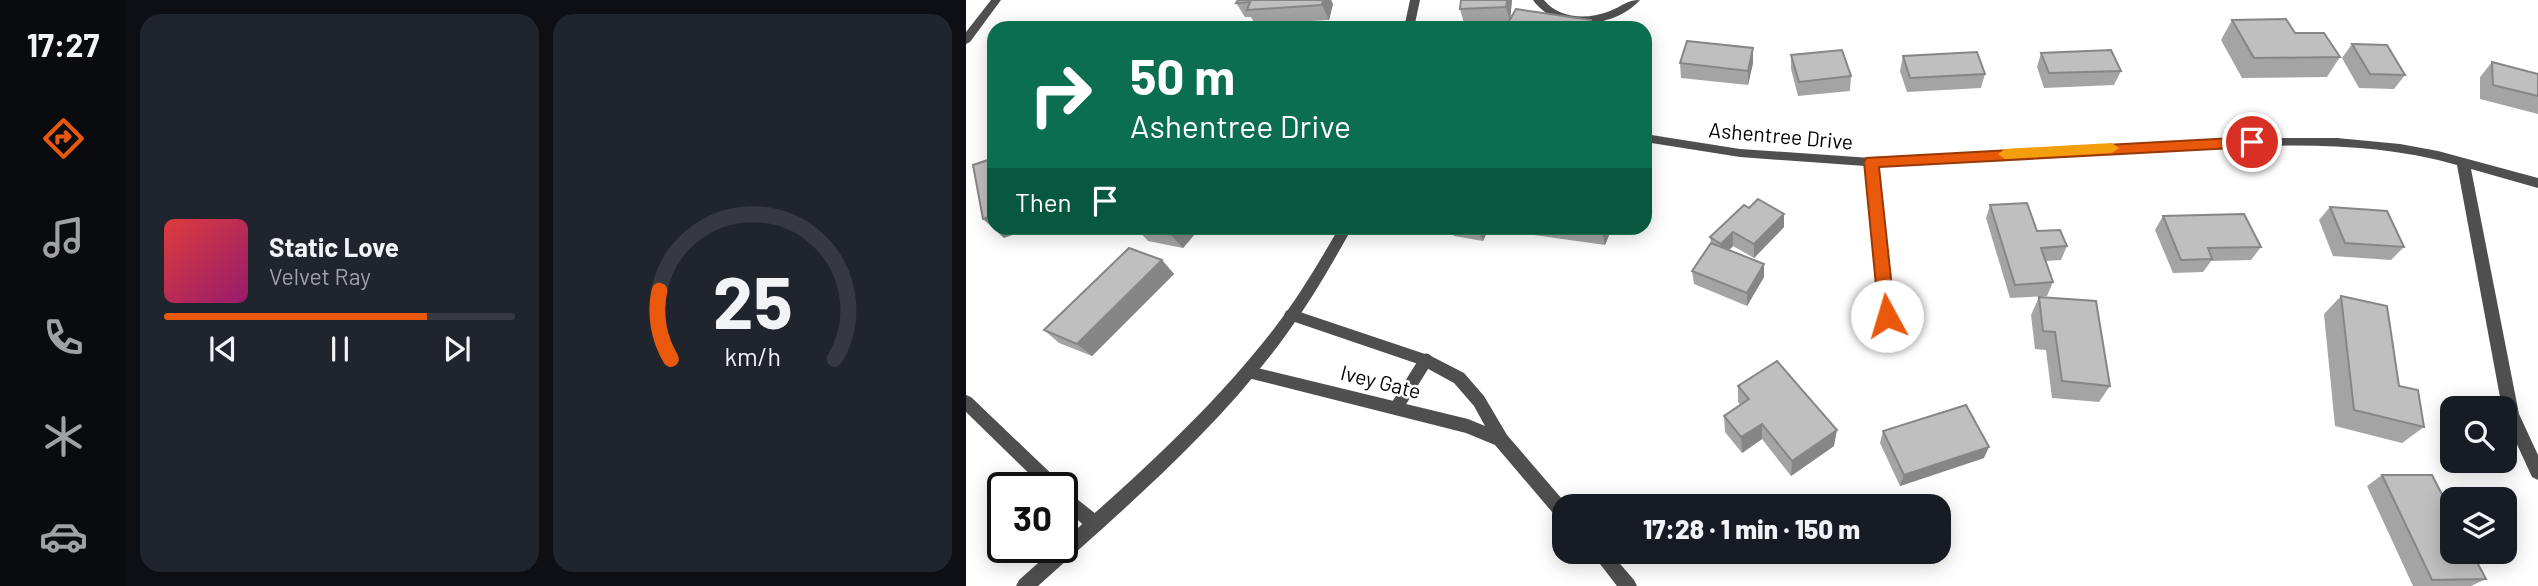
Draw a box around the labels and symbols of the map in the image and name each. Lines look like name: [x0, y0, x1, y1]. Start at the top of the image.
pin: [2222, 112, 2282, 172]
street label: Ashentree Drive: [1708, 116, 1854, 154]
position arrow: [1850, 279, 1924, 353]
street label: Ivey Gate: [1338, 359, 1424, 403]
speed limit sign: 30: [987, 472, 1078, 563]

